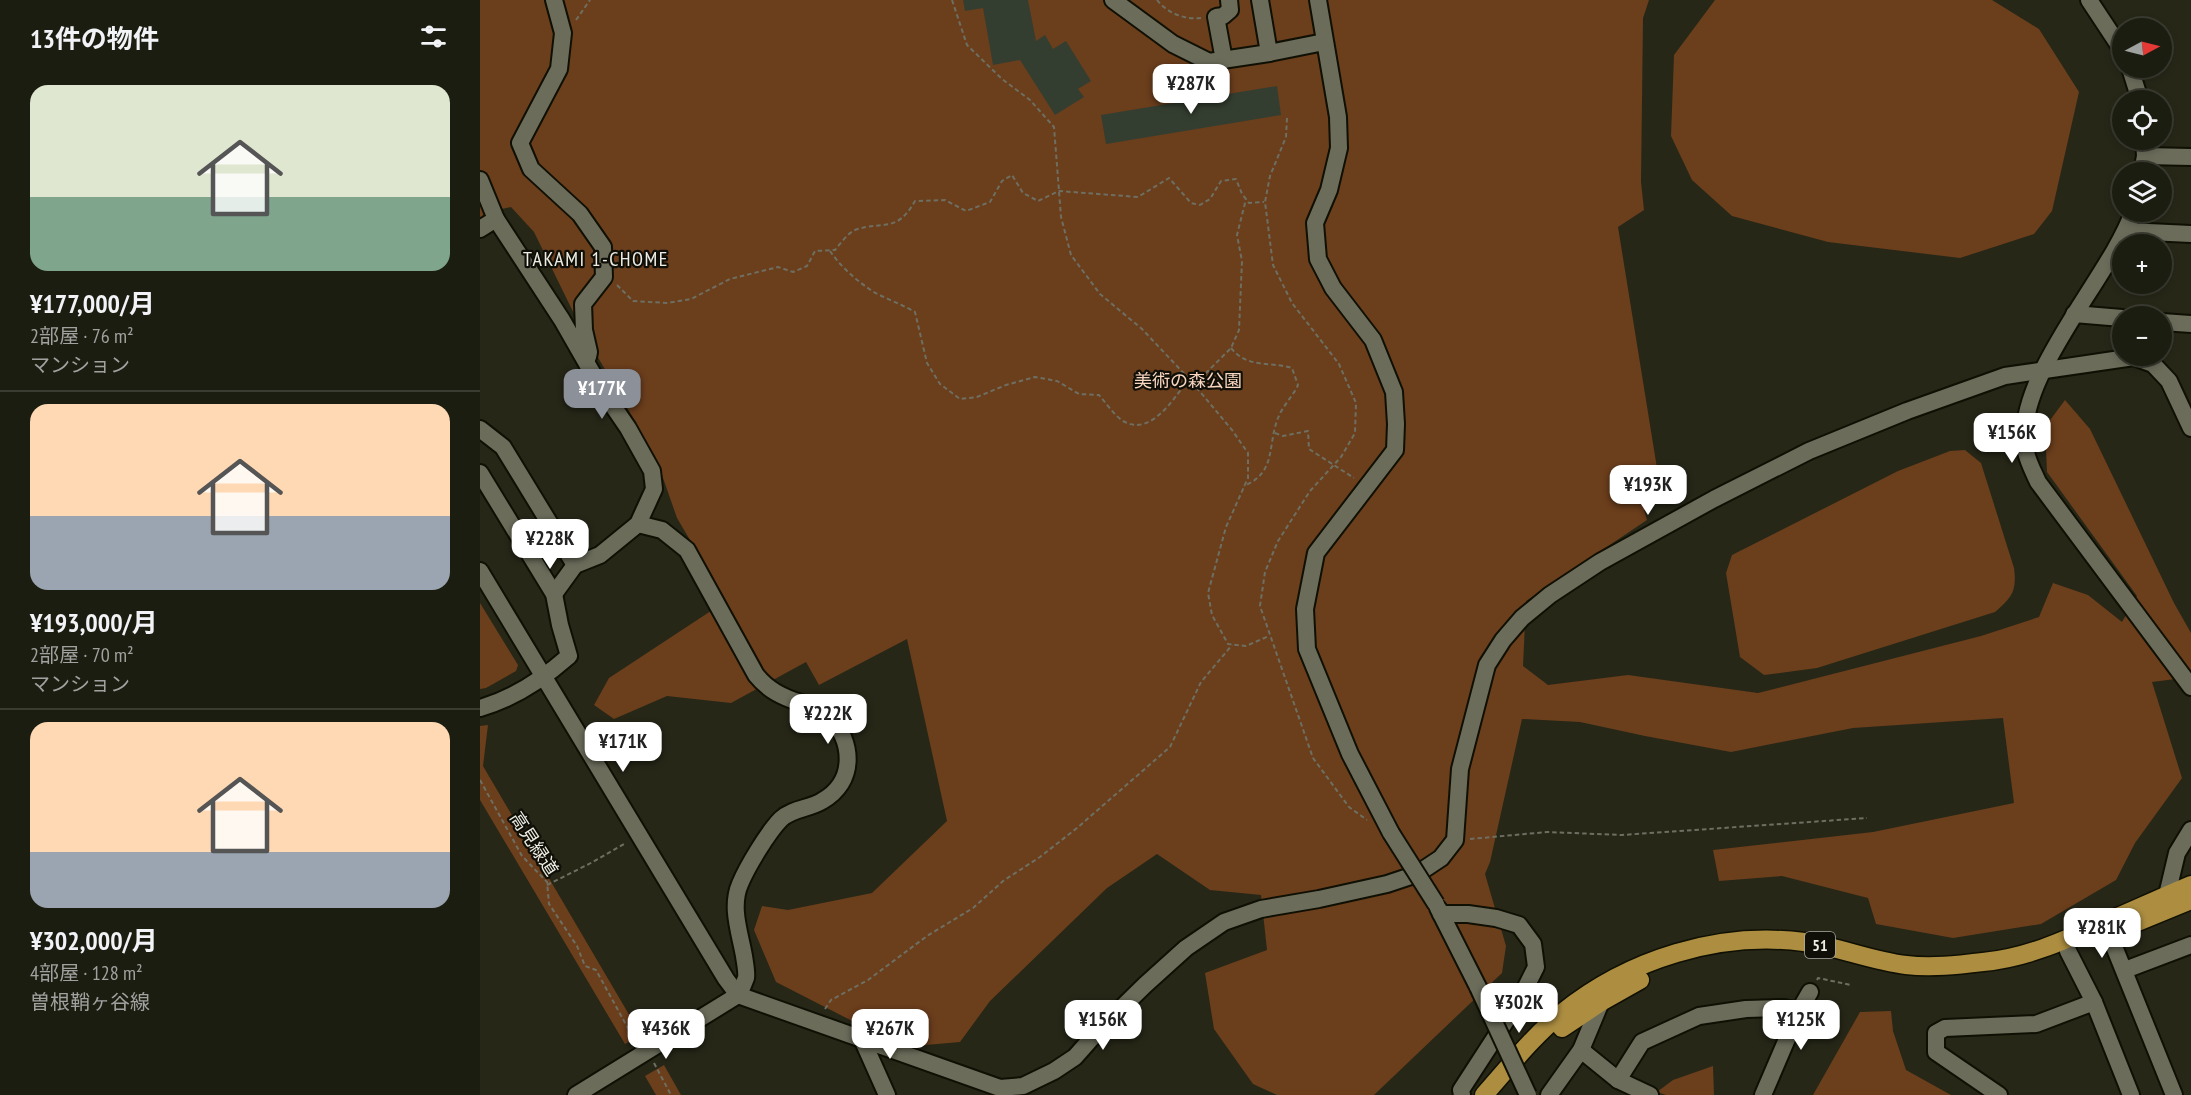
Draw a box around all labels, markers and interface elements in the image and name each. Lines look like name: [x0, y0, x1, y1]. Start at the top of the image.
north arrow: [2112, 18, 2172, 78]
map controls: [2112, 18, 2172, 366]
icon: filters: [417, 20, 450, 53]
text: 13件の物件: [30, 22, 159, 55]
pin: ¥287K: [1149, 64, 1233, 115]
text: ¥287K: [1167, 70, 1215, 96]
button: locate: [2112, 90, 2172, 150]
icon: home: [186, 124, 294, 232]
button: layers: [2112, 162, 2172, 222]
button: +: [2112, 234, 2172, 294]
district label: TAKAMI 1-CHOME: [523, 246, 669, 272]
text: ¥177,000/月: [30, 287, 155, 320]
button: −: [2112, 306, 2172, 366]
text: 2部屋 · 76 m²: [30, 323, 134, 349]
text: マンション: [30, 352, 130, 378]
pin: ¥177K: [560, 369, 644, 420]
park label: 美術の森公園: [1134, 369, 1242, 392]
text: ¥177K: [578, 375, 626, 401]
pin: ¥156K: [1970, 413, 2054, 464]
text: ¥156K: [1988, 419, 2036, 445]
icon: home: [186, 443, 294, 551]
pin: ¥193K: [1606, 465, 1690, 516]
text: ¥193K: [1624, 471, 1672, 497]
pin: ¥228K: [508, 519, 592, 570]
text: ¥228K: [526, 525, 574, 551]
text: ¥193,000/月: [30, 606, 158, 639]
text: 2部屋 · 70 m²: [30, 642, 134, 668]
text: マンション: [30, 671, 130, 697]
pin: ¥222K: [786, 694, 870, 745]
text: ¥222K: [804, 700, 852, 726]
pin: ¥171K: [581, 722, 665, 773]
text: ¥171K: [599, 728, 647, 754]
icon: home: [186, 761, 294, 869]
street label: 高見緑道: [505, 807, 564, 880]
pin: ¥281K: [2060, 908, 2144, 959]
text: ¥281K: [2078, 914, 2126, 940]
text: ¥302,000/月: [30, 924, 158, 957]
road number: 51: [1805, 932, 1835, 958]
text: 4部屋 · 128 m²: [30, 960, 143, 986]
pin: ¥302K: [1477, 983, 1561, 1034]
text: 曽根鞘ヶ谷線: [30, 989, 150, 1015]
text: ¥302K: [1495, 989, 1543, 1015]
pin: ¥156K: [1061, 1000, 1145, 1051]
pin: ¥125K: [1759, 1000, 1843, 1051]
text: ¥156K: [1079, 1006, 1127, 1032]
text: ¥125K: [1777, 1006, 1825, 1032]
pin: ¥436K: [624, 1009, 708, 1060]
pin: ¥267K: [848, 1009, 932, 1060]
text: ¥436K: [642, 1015, 690, 1041]
text: ¥267K: [866, 1015, 914, 1041]

